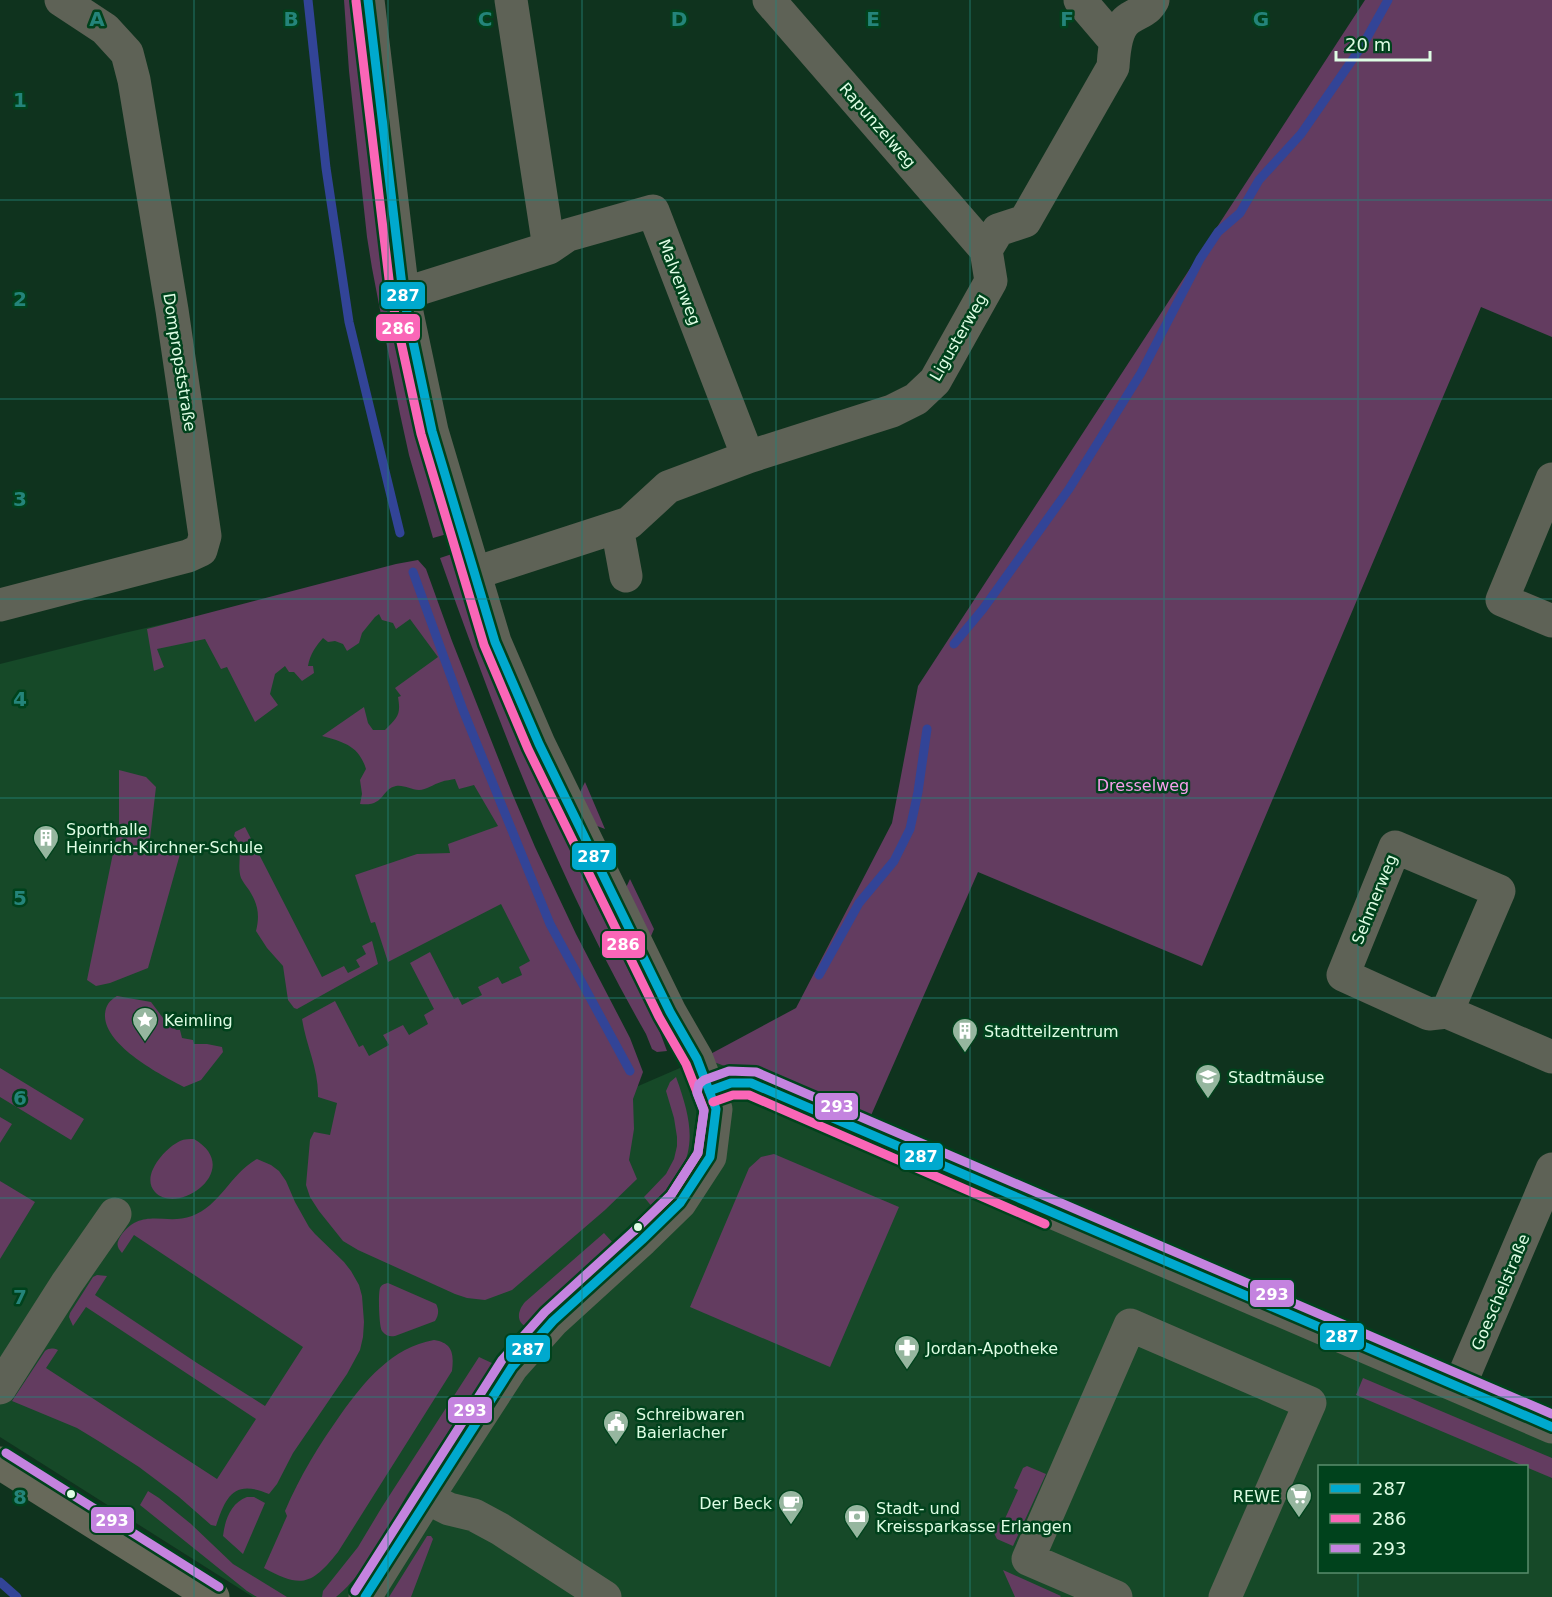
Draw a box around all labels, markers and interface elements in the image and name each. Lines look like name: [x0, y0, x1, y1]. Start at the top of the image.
text: A: [89, 7, 105, 31]
text: B: [283, 7, 299, 31]
text: C: [478, 7, 492, 31]
text: D: [671, 7, 687, 31]
text: E: [866, 7, 880, 31]
text: F: [1060, 7, 1074, 31]
text: G: [1253, 7, 1269, 31]
scale bar: [1336, 24, 1430, 62]
text: 20 m: [1345, 34, 1391, 55]
street label: Rapunzelweg: [835, 79, 920, 172]
text: 1: [13, 88, 27, 112]
street label: Malvenweg: [654, 236, 705, 328]
line badge: 287: [380, 281, 426, 310]
text: 287: [386, 286, 420, 305]
text: 2: [13, 287, 27, 311]
street label: Ligusterweg: [926, 290, 991, 384]
street label: Dompropststraße: [159, 292, 200, 432]
line badge: 286: [375, 313, 421, 342]
text: 286: [381, 319, 415, 338]
text: 3: [13, 487, 27, 511]
text: 4: [13, 687, 27, 711]
park label: Dresselweg: [1097, 776, 1189, 795]
place label: Sporthalle Heinrich-Kirchner-Schule: [66, 820, 263, 857]
building icon: Sporthalle Heinrich-Kirchner-Schule: [31, 823, 61, 861]
line badge: 287: [571, 842, 617, 871]
text: 287: [577, 847, 611, 866]
street label: Sehmerweg: [1348, 851, 1401, 947]
text: 5: [13, 886, 27, 910]
line badge: 286: [601, 930, 646, 959]
text: 286: [606, 935, 640, 954]
place icon: Keimling: [130, 1005, 160, 1043]
place label: Keimling: [164, 1011, 233, 1030]
building icon: Stadtteilzentrum: [950, 1016, 980, 1054]
place label: Stadtteilzentrum: [984, 1022, 1119, 1041]
school or university icon: Stadtmäuse: [1193, 1062, 1223, 1100]
place label: Stadtmäuse: [1228, 1068, 1324, 1087]
text: 6: [13, 1086, 27, 1110]
line badge: 293: [814, 1092, 859, 1121]
text: 293: [820, 1097, 854, 1116]
line badge: 287: [899, 1142, 944, 1171]
text: 287: [904, 1147, 938, 1166]
unlabelled marker: [632, 1221, 644, 1233]
street label: Goeschelstraße: [1467, 1231, 1534, 1353]
line badge: 293: [1249, 1279, 1295, 1308]
text: 7: [13, 1285, 27, 1309]
text: 293: [1255, 1285, 1289, 1304]
line badge: 287: [1319, 1322, 1365, 1351]
text: 287: [1325, 1327, 1359, 1346]
pharmacy icon: Jordan-Apotheke: [892, 1333, 922, 1371]
line badge: 287: [505, 1334, 551, 1363]
place label: Jordan-Apotheke: [925, 1339, 1058, 1358]
text: 287: [511, 1340, 545, 1359]
line badge: 293: [447, 1396, 493, 1424]
text: 293: [453, 1401, 487, 1420]
place label: Schreibwaren Baierlacher: [636, 1405, 745, 1442]
public building icon: Schreibwaren Baierlacher: [601, 1408, 631, 1446]
legend: [1318, 1465, 1528, 1573]
text: 287: [1372, 1478, 1406, 1499]
supermarket icon: REWE: [1284, 1481, 1314, 1519]
text: 8: [13, 1485, 27, 1509]
place label: REWE: [1233, 1487, 1280, 1506]
unlabelled marker: [65, 1488, 77, 1500]
cafe icon: Der Beck: [776, 1488, 806, 1526]
place label: Der Beck: [699, 1494, 773, 1513]
place label: Stadt- und Kreissparkasse Erlangen: [876, 1499, 1072, 1536]
bank icon: Stadt- und Kreissparkasse Erlangen: [842, 1502, 872, 1540]
line badge: 293: [90, 1506, 135, 1534]
text: 286: [1372, 1508, 1406, 1529]
text: 293: [95, 1511, 129, 1530]
text: 293: [1372, 1538, 1406, 1559]

